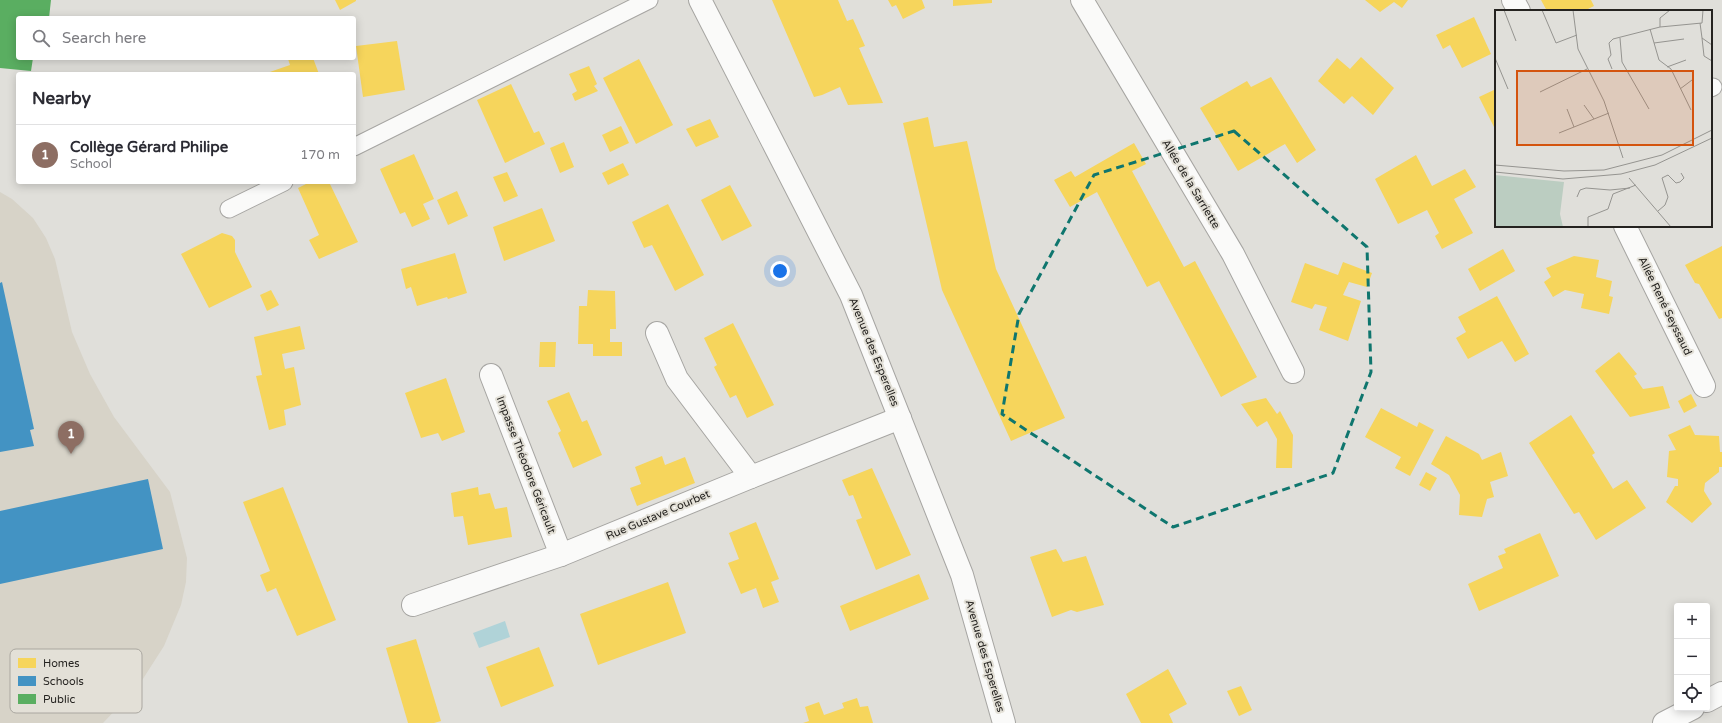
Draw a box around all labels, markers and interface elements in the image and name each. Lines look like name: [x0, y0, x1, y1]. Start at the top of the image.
inset map: [1495, 10, 1712, 227]
search box: [16, 16, 356, 60]
icon: search: [30, 27, 52, 49]
text: Search here: [62, 29, 146, 47]
text: Nearby: [32, 88, 91, 109]
street label: Allée de la Sarriette: [1159, 137, 1223, 231]
text: Collège Gérard Philipe: [70, 138, 228, 156]
text: 1: [41, 147, 49, 163]
text: 170 m: [300, 147, 340, 163]
text: School: [70, 156, 112, 172]
street label: Allée René Seyssaud: [1635, 255, 1695, 357]
your location: [770, 261, 790, 281]
street label: Avenue des Esperelles: [846, 296, 902, 408]
street label: Impasse Théodore Géricault: [494, 394, 558, 536]
pin: 1: [58, 421, 84, 454]
street label: Rue Gustave Courbet: [604, 487, 712, 543]
street label: Avenue des Esperelles: [963, 598, 1007, 714]
map controls: [1674, 603, 1710, 711]
button: +: [1674, 603, 1710, 639]
button: −: [1674, 639, 1710, 675]
legend: [10, 649, 142, 713]
text: Homes: [43, 657, 79, 670]
text: Schools: [43, 675, 84, 688]
button: locate: [1674, 675, 1710, 711]
text: Public: [43, 693, 75, 706]

